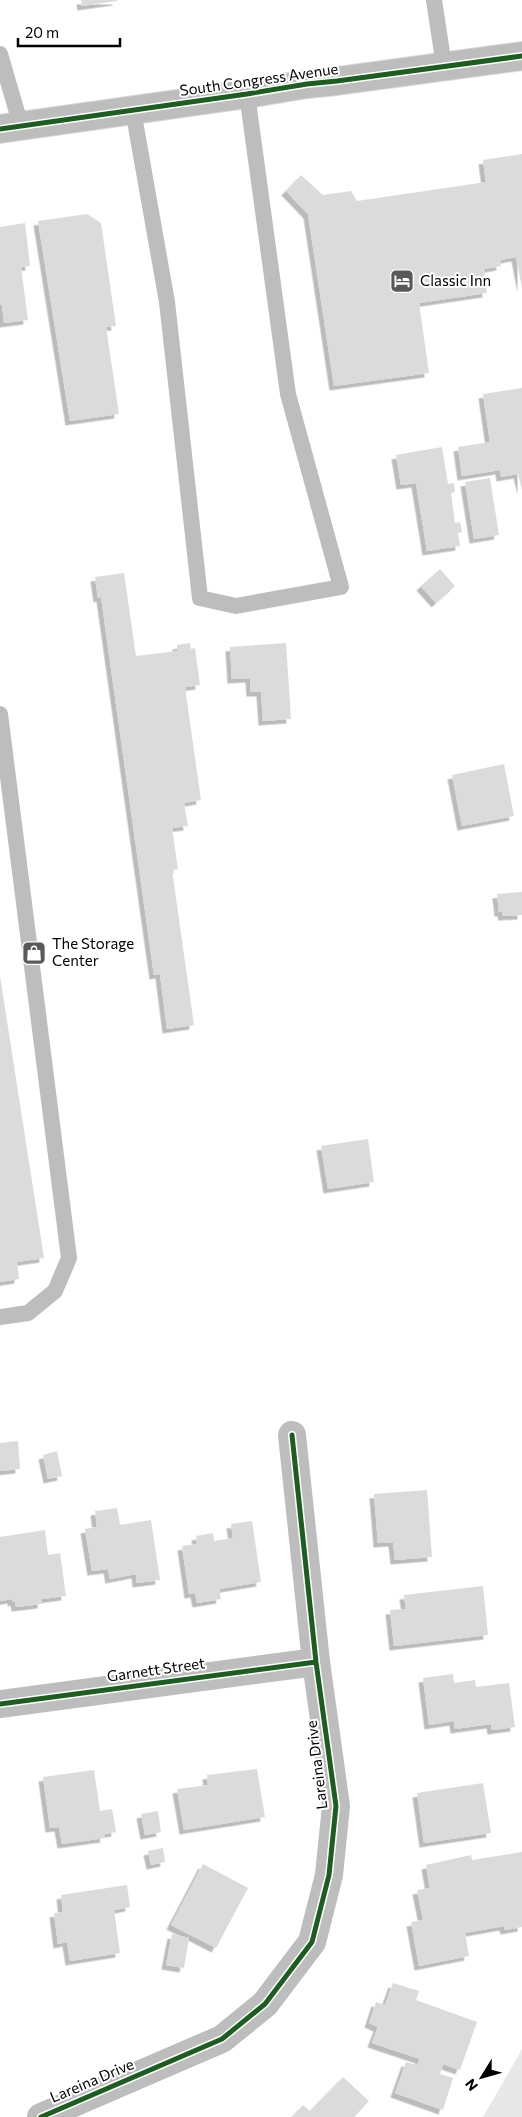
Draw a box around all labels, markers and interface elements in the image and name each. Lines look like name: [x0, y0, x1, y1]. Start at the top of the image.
scale bar: [18, 15, 120, 47]
text: 20 m: [25, 23, 59, 41]
street label: South Congress Avenue: [178, 59, 339, 99]
hotel icon: Classic Inn: [389, 268, 415, 294]
place label: Classic Inn: [420, 271, 491, 289]
place label: The Storage Center: [52, 934, 134, 969]
shop icon: The Storage Center: [21, 940, 47, 966]
street label: Garnett Street: [106, 1653, 206, 1685]
street label: Lareina Drive: [302, 1720, 330, 1811]
north arrow: [457, 2052, 507, 2102]
street label: Lareina Drive: [47, 2054, 136, 2106]
text: N: [461, 2076, 481, 2094]

